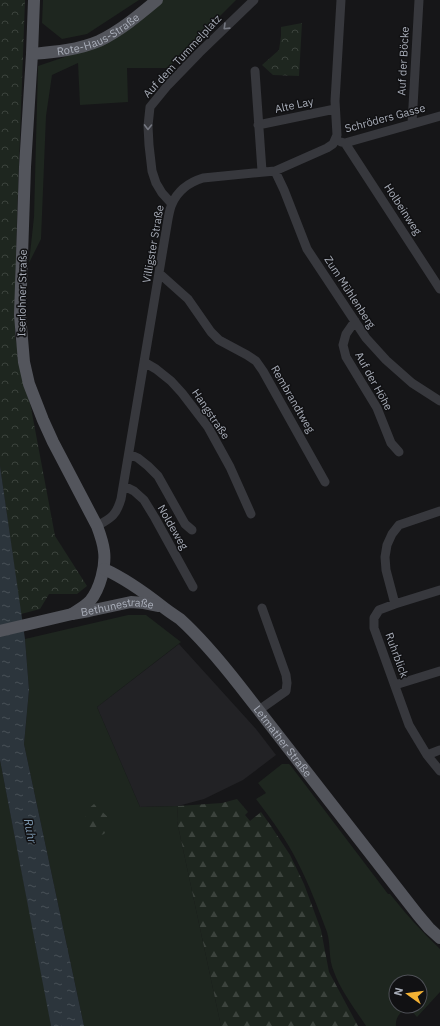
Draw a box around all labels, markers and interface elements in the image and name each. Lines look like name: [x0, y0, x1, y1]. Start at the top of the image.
street label: Rote-Haus-Straße: [56, 10, 142, 58]
street label: Auf dem Tummelplatz: [140, 12, 224, 100]
one-way arrow: [223, 22, 231, 30]
street label: Auf der Böcke: [394, 26, 412, 96]
street label: Alte Lay: [273, 94, 315, 116]
street label: Schröders Gasse: [343, 101, 427, 135]
one-way arrow: [144, 124, 152, 130]
street label: Holbeinweg: [381, 181, 425, 238]
street label: Villigster Straße: [139, 204, 167, 284]
street label: Iserlohner Straße: [14, 249, 30, 337]
street label: Zum Mühlenberg: [321, 253, 379, 331]
street label: Auf der Höhe: [352, 349, 396, 413]
street label: Rembrandtweg: [268, 363, 318, 435]
street label: Hangstraße: [189, 386, 233, 442]
street label: Noldeweg: [155, 502, 192, 552]
street label: Bethunestraße: [80, 595, 155, 619]
street label: Ruhrblick: [382, 631, 412, 680]
street label: Letmather Straße: [251, 703, 315, 780]
water label: Ruhr: [21, 817, 40, 845]
north arrow: [388, 974, 428, 1014]
text: N: [391, 986, 406, 997]

